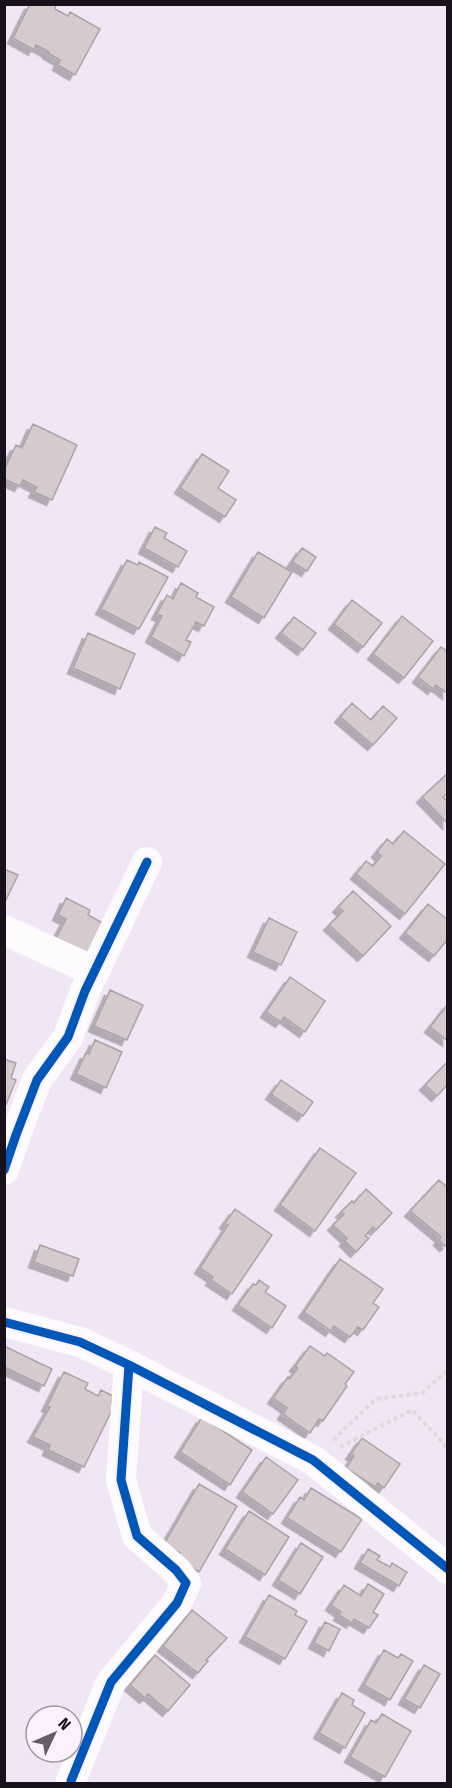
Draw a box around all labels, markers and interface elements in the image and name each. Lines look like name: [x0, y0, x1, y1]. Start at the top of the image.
north arrow: [24, 1704, 84, 1764]
text: N: [54, 1714, 75, 1734]

